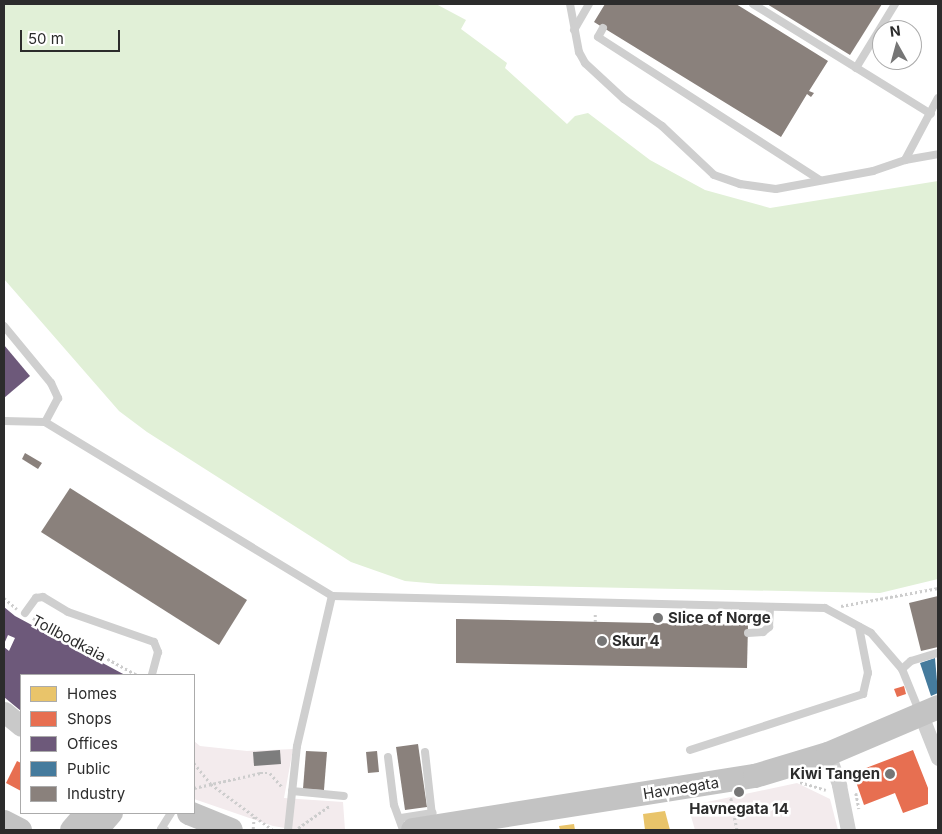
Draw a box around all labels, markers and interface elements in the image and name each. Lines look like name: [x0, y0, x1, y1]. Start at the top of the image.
scale bar: [22, 20, 122, 52]
north arrow: [872, 20, 922, 70]
text: N: [889, 22, 902, 40]
text: 50 m: [28, 29, 64, 48]
place label: Slice of Norge: [668, 609, 771, 627]
street label: Tollbodkaia: [29, 611, 109, 665]
marker: Slice of Norge: [652, 612, 664, 624]
place label: Skur 4: [612, 632, 660, 650]
marker: Skur 4: [596, 635, 608, 647]
legend: [20, 674, 195, 814]
text: Homes: [67, 684, 117, 703]
text: Shops: [67, 709, 112, 728]
text: Offices: [67, 734, 118, 753]
text: Public: [67, 759, 110, 778]
place label: Kiwi Tangen: [790, 765, 880, 783]
marker: Kiwi Tangen: [884, 768, 896, 780]
street label: Havnegata: [642, 773, 720, 803]
text: Industry: [67, 784, 125, 803]
marker: Havnegata 14: [733, 786, 745, 798]
place label: Havnegata 14: [689, 800, 789, 818]

